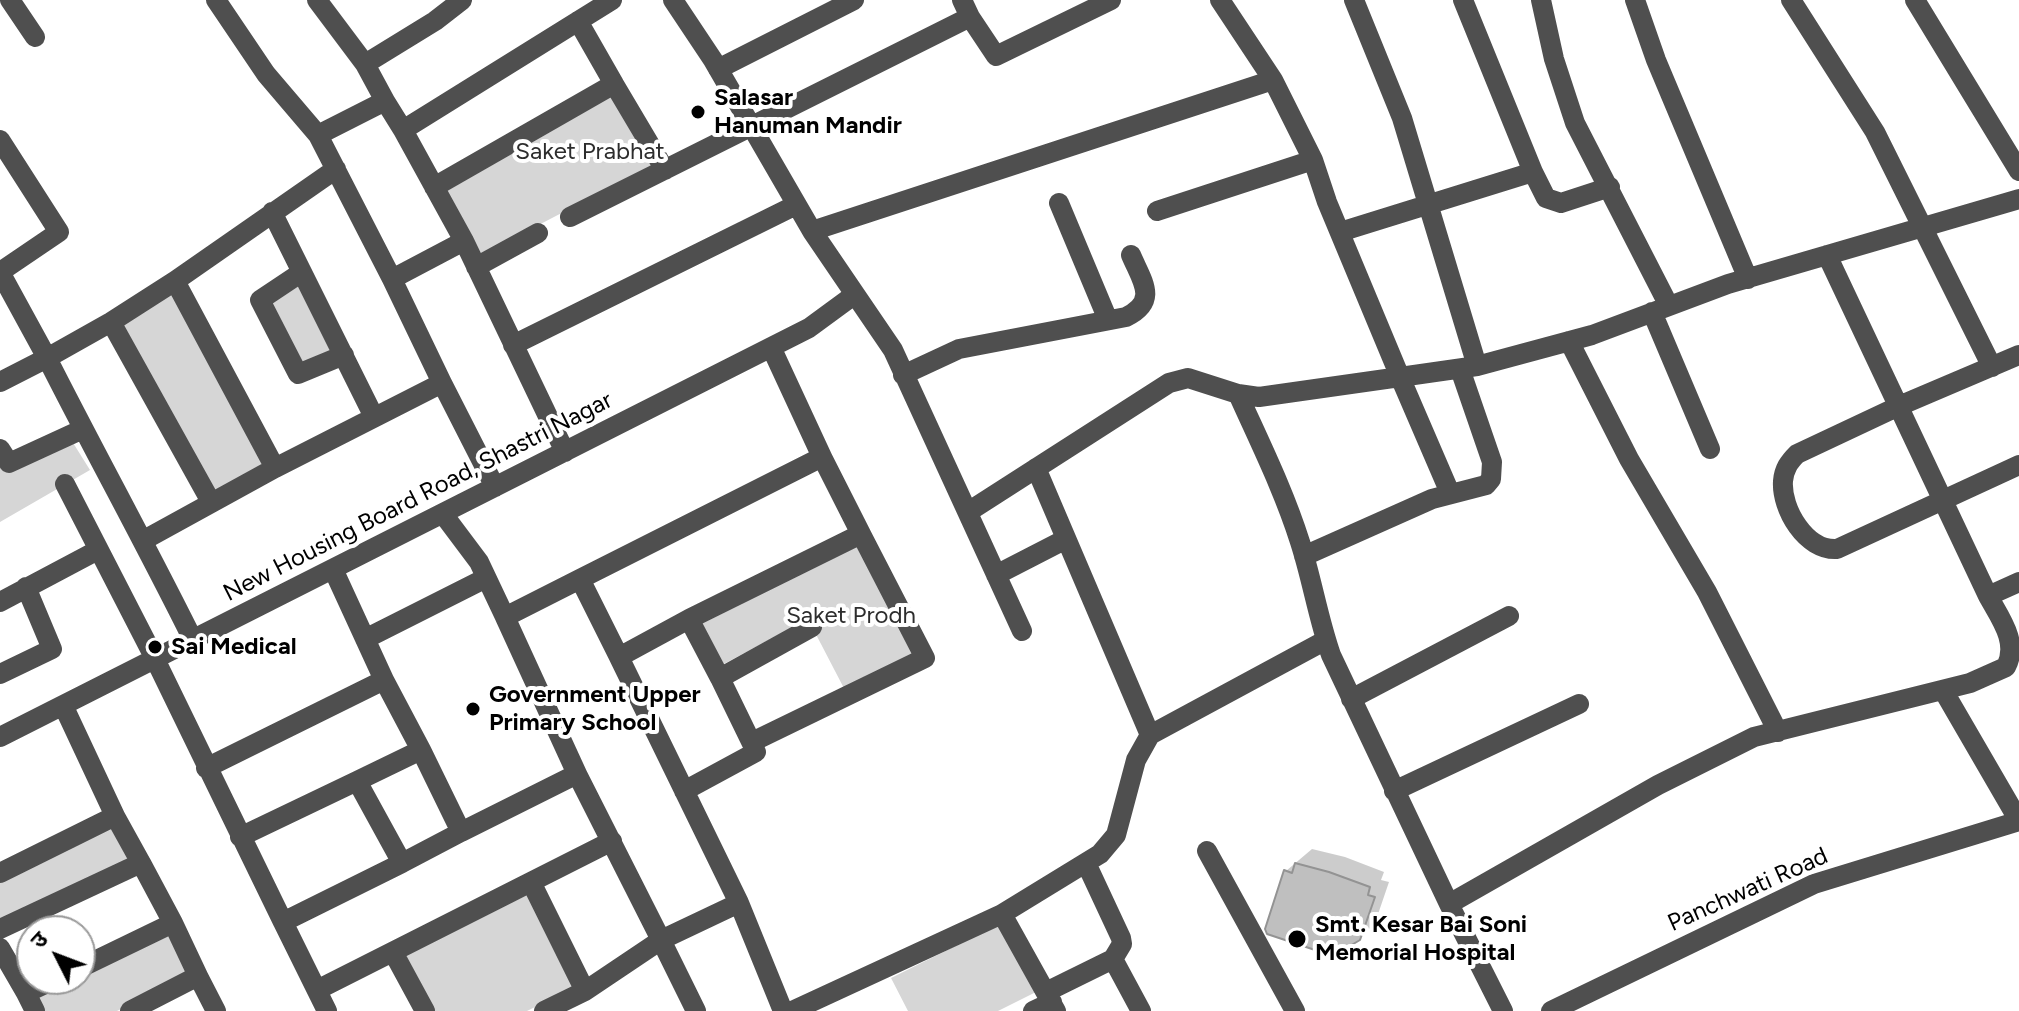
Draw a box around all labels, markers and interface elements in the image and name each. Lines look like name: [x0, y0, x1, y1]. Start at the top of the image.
place label: Salasar Hanuman Mandir: [714, 84, 902, 140]
marker: Salasar Hanuman Mandir: [689, 103, 707, 121]
park label: Saket Prabhat: [515, 138, 665, 166]
street label: New Housing Board Road, Shastri Nagar: [219, 386, 617, 608]
park label: Saket Prodh: [786, 602, 916, 630]
place label: Sai Medical: [171, 633, 297, 661]
marker: Sai Medical: [146, 638, 164, 656]
place label: Government Upper Primary School: [489, 681, 701, 737]
marker: Government Upper Primary School: [464, 700, 482, 718]
street label: Panchwati Road: [1664, 842, 1832, 938]
place label: Smt. Kesar Bai Soni Memorial Hospital: [1315, 911, 1527, 967]
north arrow: [16, 915, 96, 995]
text: उ: [25, 926, 54, 954]
marker: Smt. Kesar Bai Soni Memorial Hospital: [1286, 928, 1308, 950]

